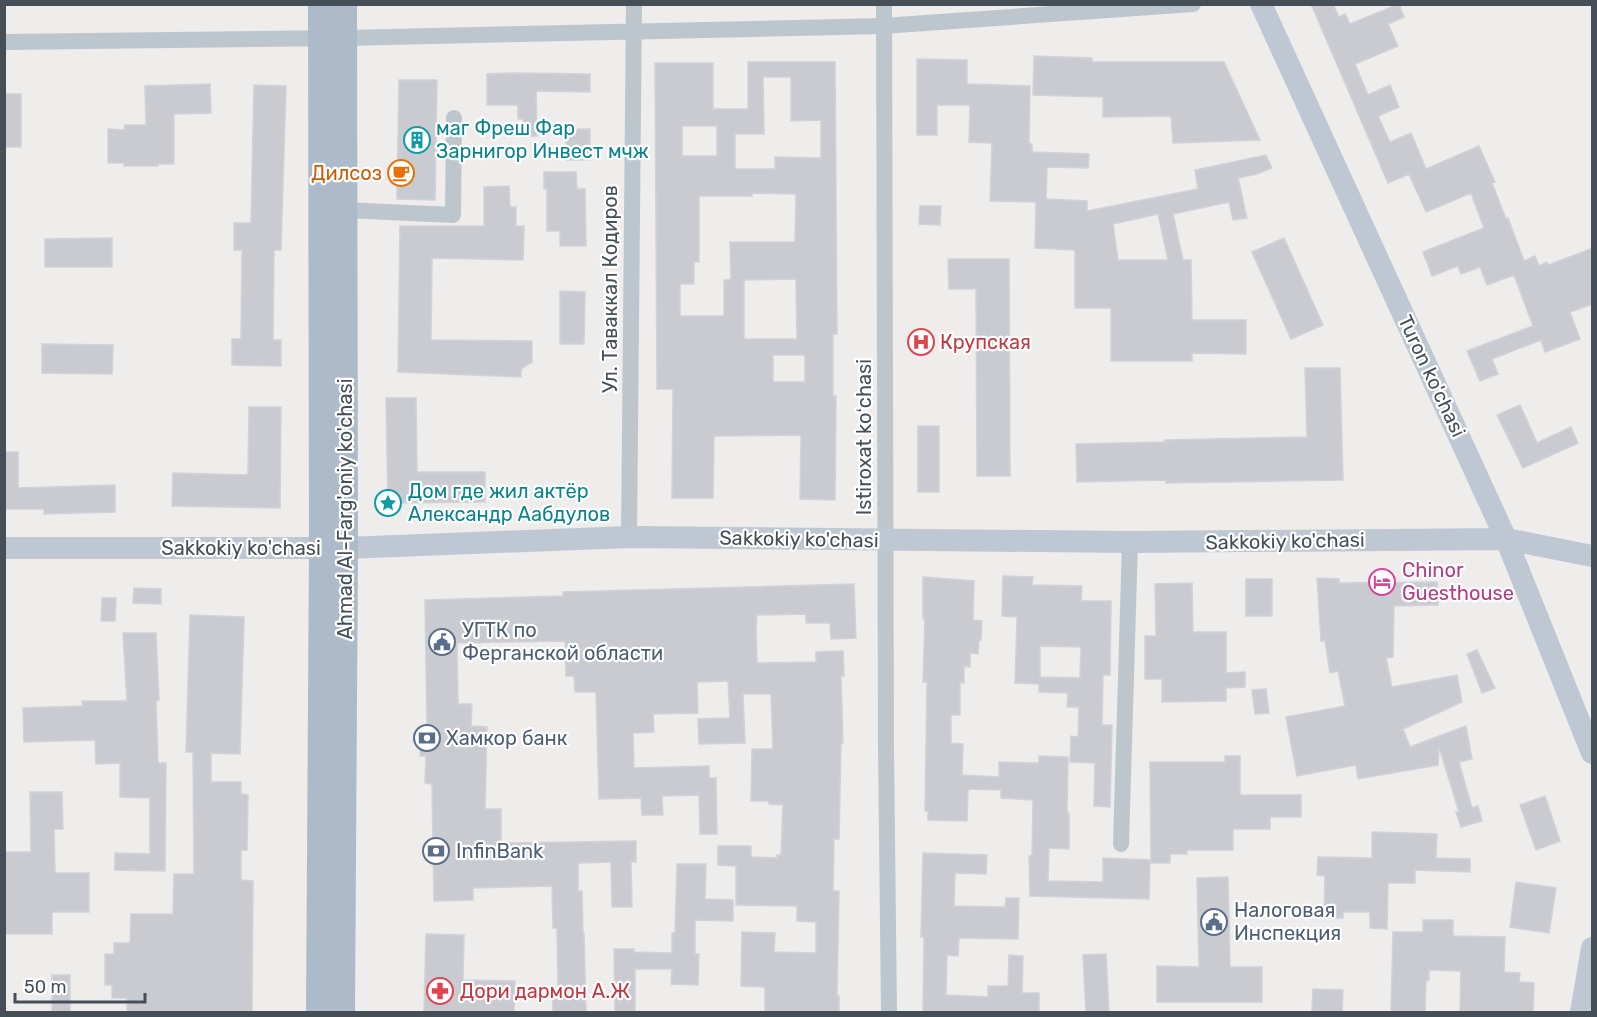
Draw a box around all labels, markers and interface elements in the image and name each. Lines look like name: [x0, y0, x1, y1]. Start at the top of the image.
place label: маг Фреш Фар Зарнигор Инвест мчж: [436, 116, 649, 163]
building icon: маг Фреш Фар Зарнигор Инвест мчж: [402, 125, 432, 155]
cafe icon: Дилсоз: [386, 158, 416, 188]
place label: Дилсоз: [311, 161, 382, 185]
street label: Ул. Таваккал Кодиров: [598, 185, 622, 393]
street label: Turon ko'chasi: [1393, 311, 1471, 441]
hospital icon: Крупская: [906, 327, 936, 357]
place label: Крупская: [940, 330, 1031, 354]
street label: Istiroxat koʻchasi: [852, 359, 876, 515]
street label: Ahmad Al-Farg'oniy ko'chasi: [333, 378, 357, 640]
place label: Дом где жил актёр Александр Аабдулов: [408, 479, 610, 526]
place icon: Дом где жил актёр Александр Аабдулов: [373, 488, 403, 518]
street label: Sakkokiy ko'chasi: [719, 526, 879, 552]
street label: Sakkokiy ko'chasi: [1205, 528, 1365, 554]
street label: Sakkokiy ko'chasi: [161, 536, 321, 560]
place label: Chinor Guesthouse: [1402, 558, 1514, 605]
hotel icon: Chinor Guesthouse: [1367, 567, 1397, 597]
place label: УГТК по Ферганской области: [462, 618, 663, 665]
public building icon: УГТК по Ферганской области: [427, 627, 457, 657]
bank icon: Хамкор банк: [412, 723, 442, 753]
place label: Хамкор банк: [446, 726, 568, 750]
bank icon: InfinBank: [421, 836, 451, 866]
place label: InfinBank: [456, 839, 544, 863]
place label: Налоговая Инспекция: [1234, 898, 1341, 945]
public building icon: Налоговая Инспекция: [1199, 907, 1229, 937]
scale bar: [15, 966, 146, 1004]
text: 50 m: [24, 976, 67, 998]
pharmacy icon: Дори дармон А.Ж: [425, 976, 455, 1006]
place label: Дори дармон А.Ж: [460, 979, 630, 1003]

